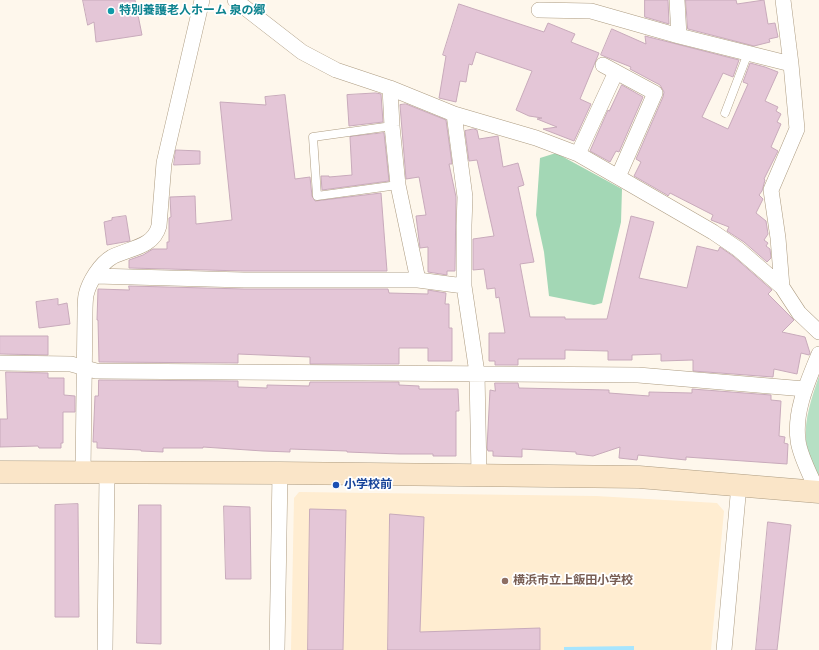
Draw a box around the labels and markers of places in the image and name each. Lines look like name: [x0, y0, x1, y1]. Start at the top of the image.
place label: 特別養護老人ホーム 泉の郷: [119, 4, 266, 18]
marker: 特別養護老人ホーム 泉の郷: [106, 6, 116, 16]
place label: 小学校前: [344, 478, 392, 492]
marker: 小学校前: [331, 480, 341, 490]
place label: 横浜市立上飯田小学校: [513, 574, 633, 588]
marker: 横浜市立上飯田小学校: [500, 576, 510, 586]

